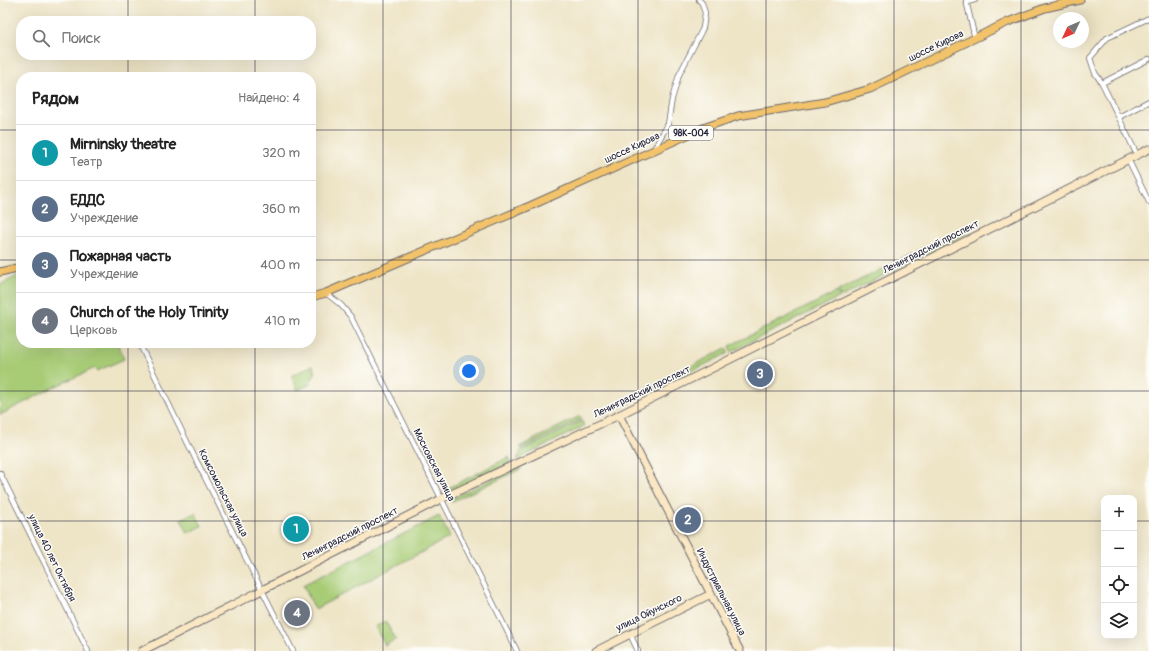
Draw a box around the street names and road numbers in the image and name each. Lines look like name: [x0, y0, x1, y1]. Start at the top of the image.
street label: шоссе Кирова: [907, 27, 966, 64]
road number: 98К-004: [669, 126, 713, 140]
street label: шоссе Кирова: [602, 130, 662, 166]
street label: Ленинградский проспект: [880, 218, 981, 277]
street label: Ленинградский проспект: [591, 363, 692, 421]
street label: Московская улица: [411, 427, 458, 504]
street label: Комсомольская улица: [196, 447, 250, 539]
street label: Ленинградский проспект: [299, 505, 400, 564]
street label: улица 40 лет Октября: [25, 511, 78, 604]
street label: Индустриальная улица: [694, 546, 748, 638]
street label: улица Ойунского: [613, 592, 684, 635]

